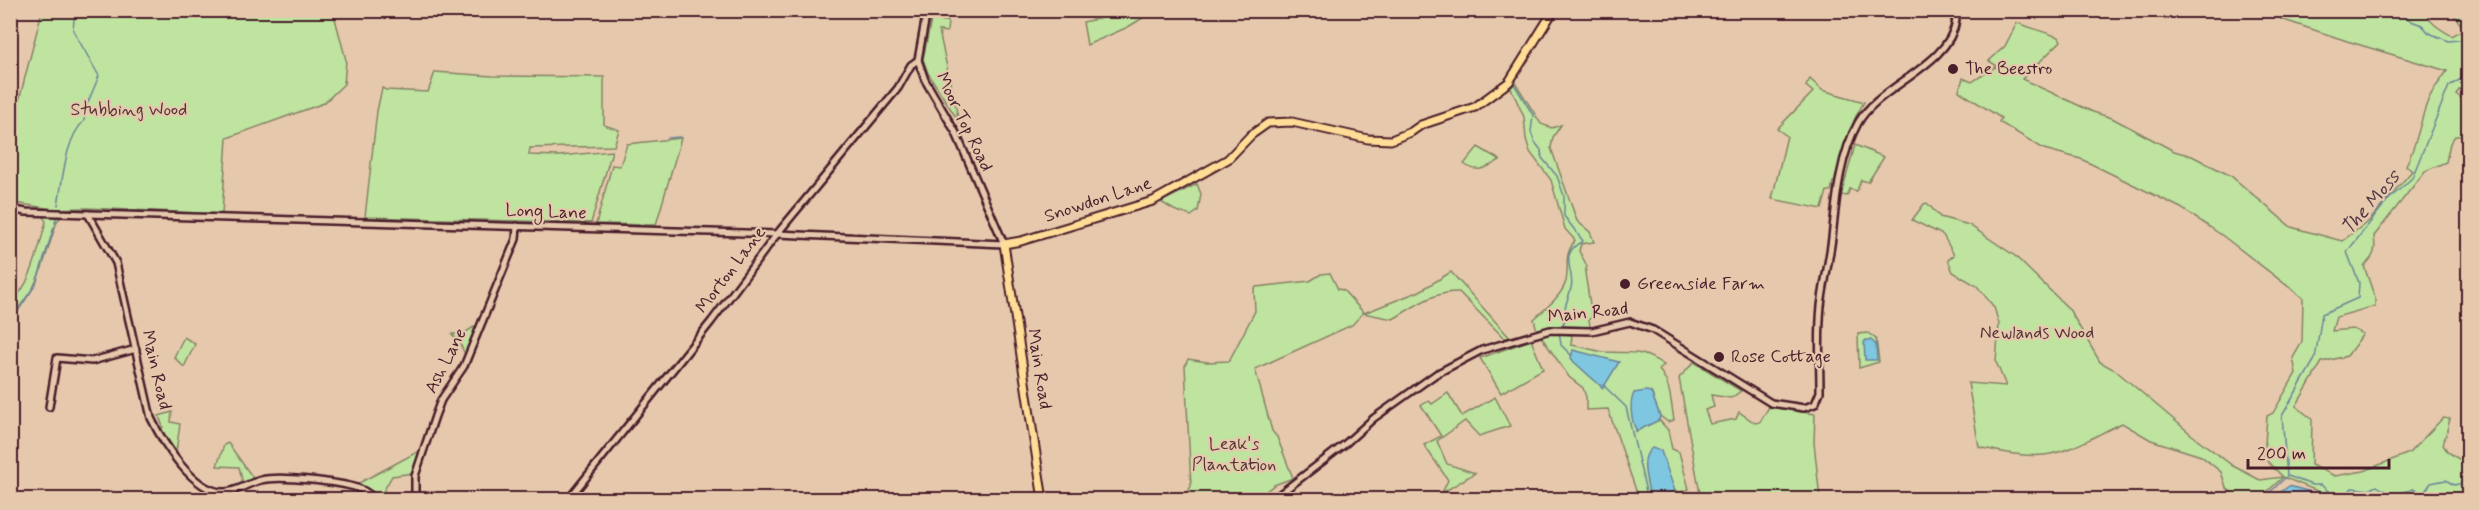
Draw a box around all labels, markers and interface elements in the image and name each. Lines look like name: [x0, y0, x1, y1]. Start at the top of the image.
place label: The Beestro: [1965, 57, 2052, 81]
marker: The Beestro: [1946, 62, 1960, 76]
street label: Moor Top Road: [930, 68, 998, 176]
park label: Stubbing Wood: [71, 98, 187, 122]
water label: The Moss: [2335, 163, 2408, 241]
street label: Snowdon Lane: [1041, 171, 1155, 229]
street label: Long Lane: [505, 199, 587, 226]
street label: Morton Lane: [690, 221, 772, 318]
place label: Greenside Farm: [1637, 272, 1765, 296]
marker: Greenside Farm: [1618, 277, 1632, 291]
street label: Main Road: [1546, 297, 1630, 329]
park label: Newlands Wood: [1980, 321, 2094, 345]
street label: Ash Lane: [419, 324, 473, 398]
street label: Main Road: [1021, 327, 1057, 411]
street label: Main Road: [135, 328, 177, 412]
place label: Rose Cottage: [1731, 345, 1831, 369]
marker: Rose Cottage: [1712, 350, 1726, 364]
park label: Leak's Plantation: [1192, 432, 1276, 477]
scale bar: [2248, 432, 2389, 470]
text: 200 m: [2257, 442, 2306, 466]

